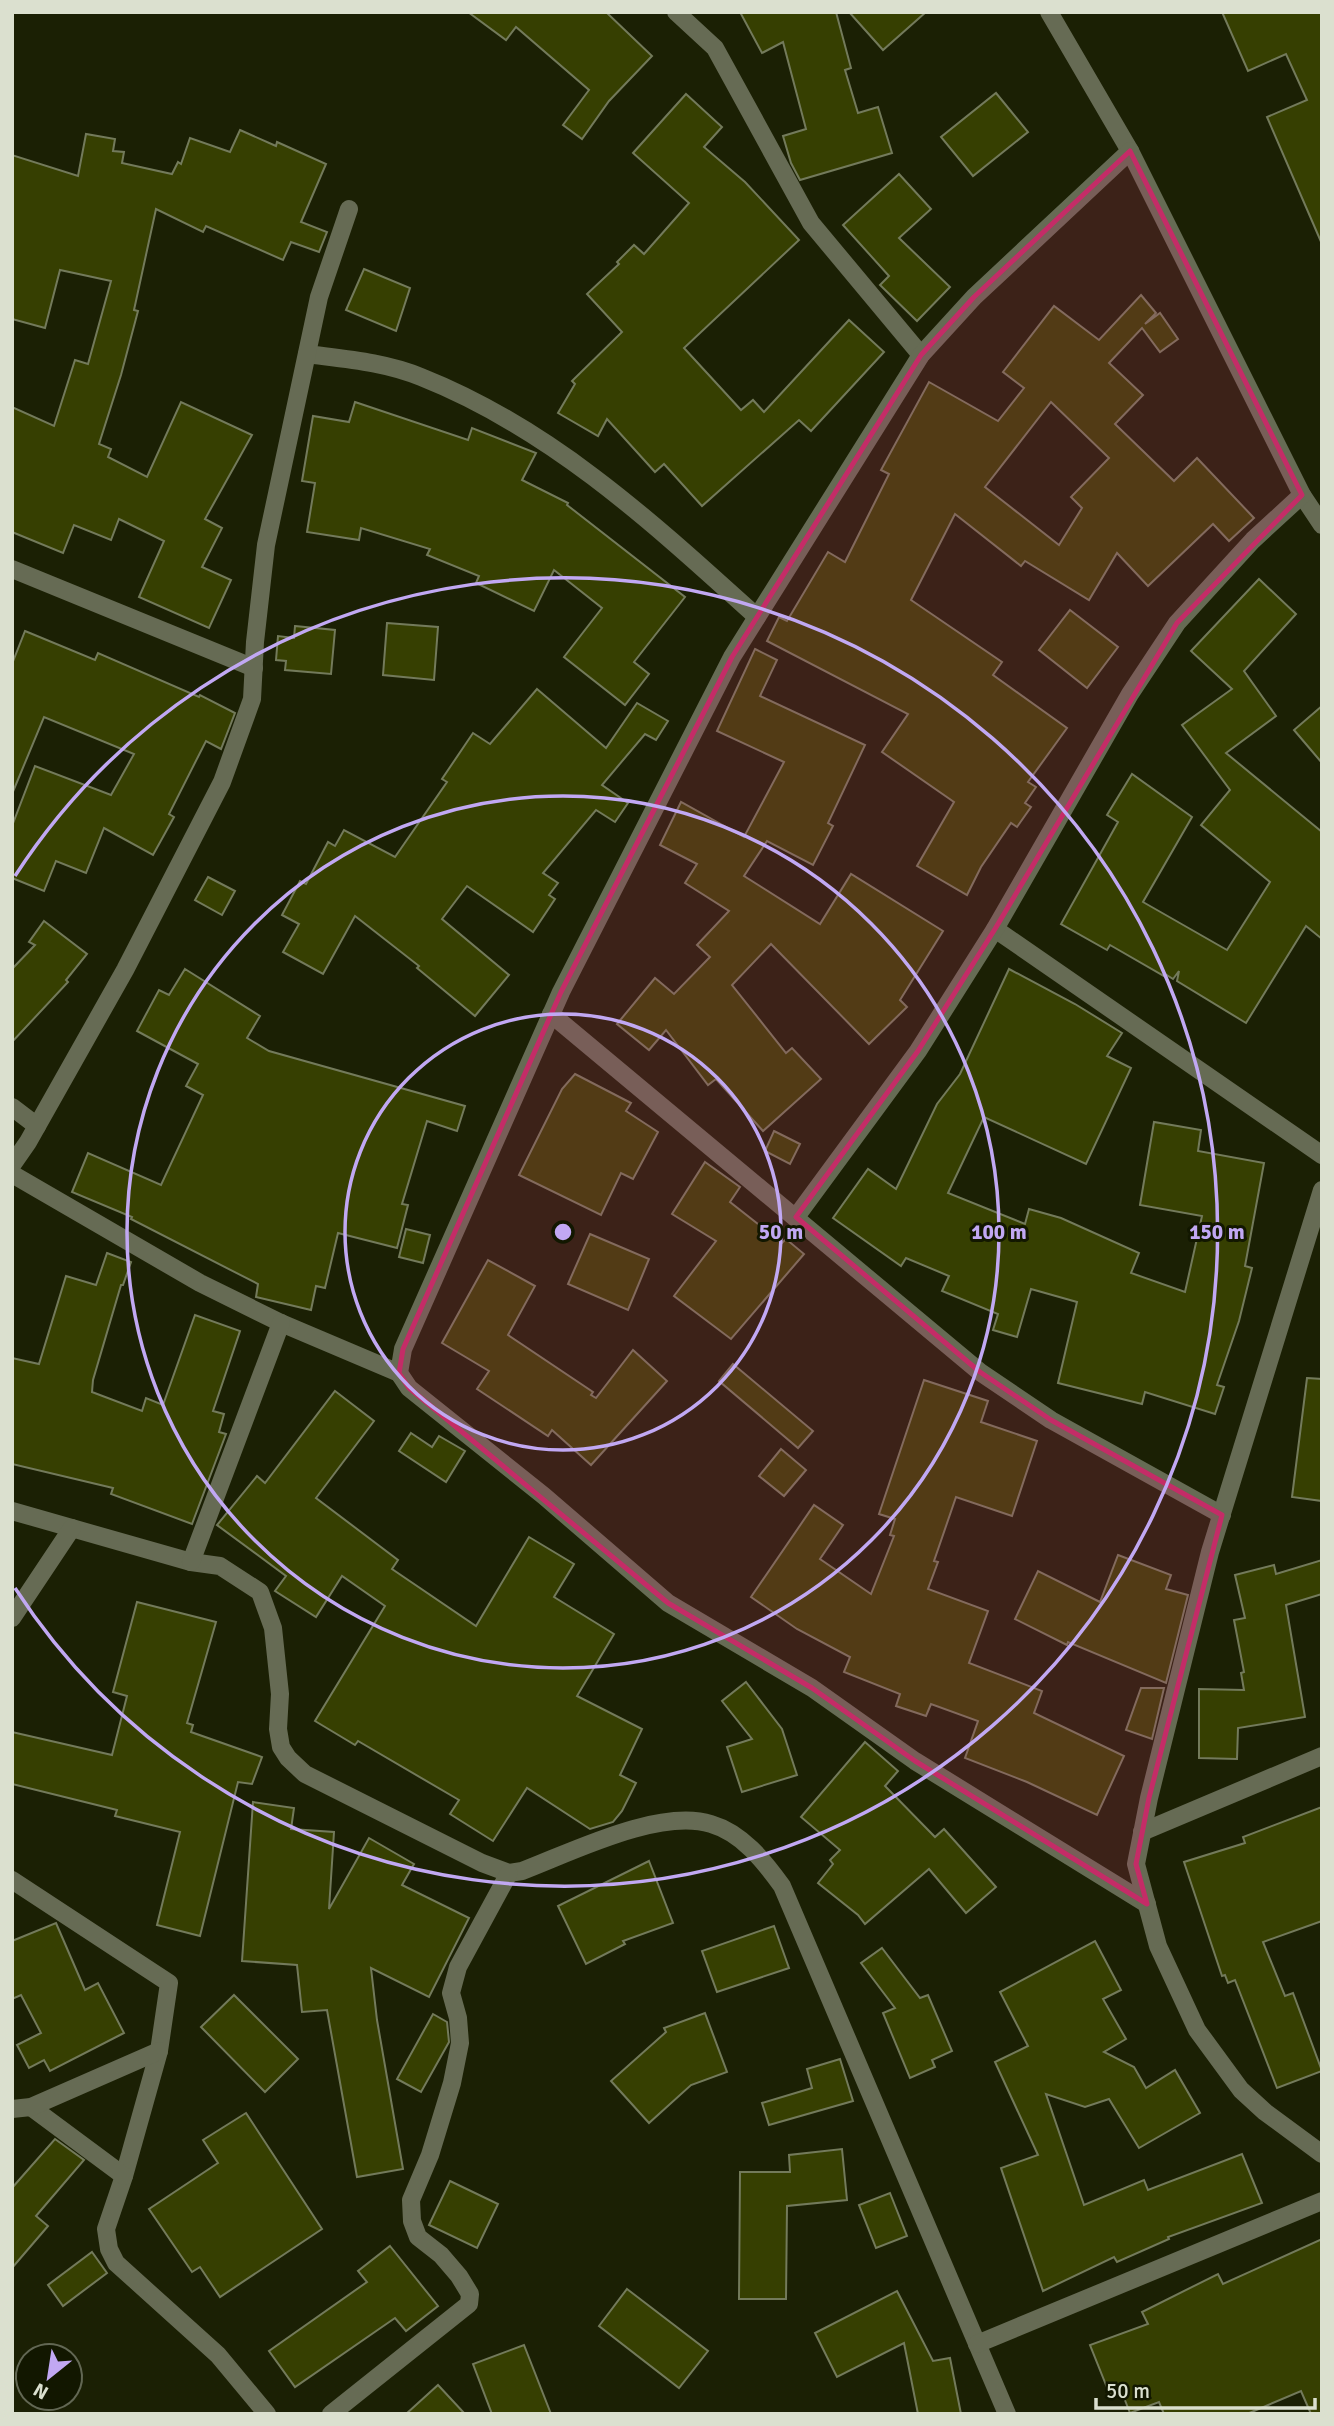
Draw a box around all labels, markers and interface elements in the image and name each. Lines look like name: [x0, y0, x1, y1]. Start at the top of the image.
text: 50 m: [759, 1219, 803, 1245]
text: 100 m: [971, 1219, 1027, 1245]
text: 150 m: [1189, 1219, 1245, 1245]
centre of rings: [551, 1220, 575, 1244]
north arrow: [14, 2342, 84, 2412]
scale bar: [1096, 2366, 1315, 2410]
text: N: [29, 2377, 53, 2405]
text: 50 m: [1106, 2378, 1150, 2404]

